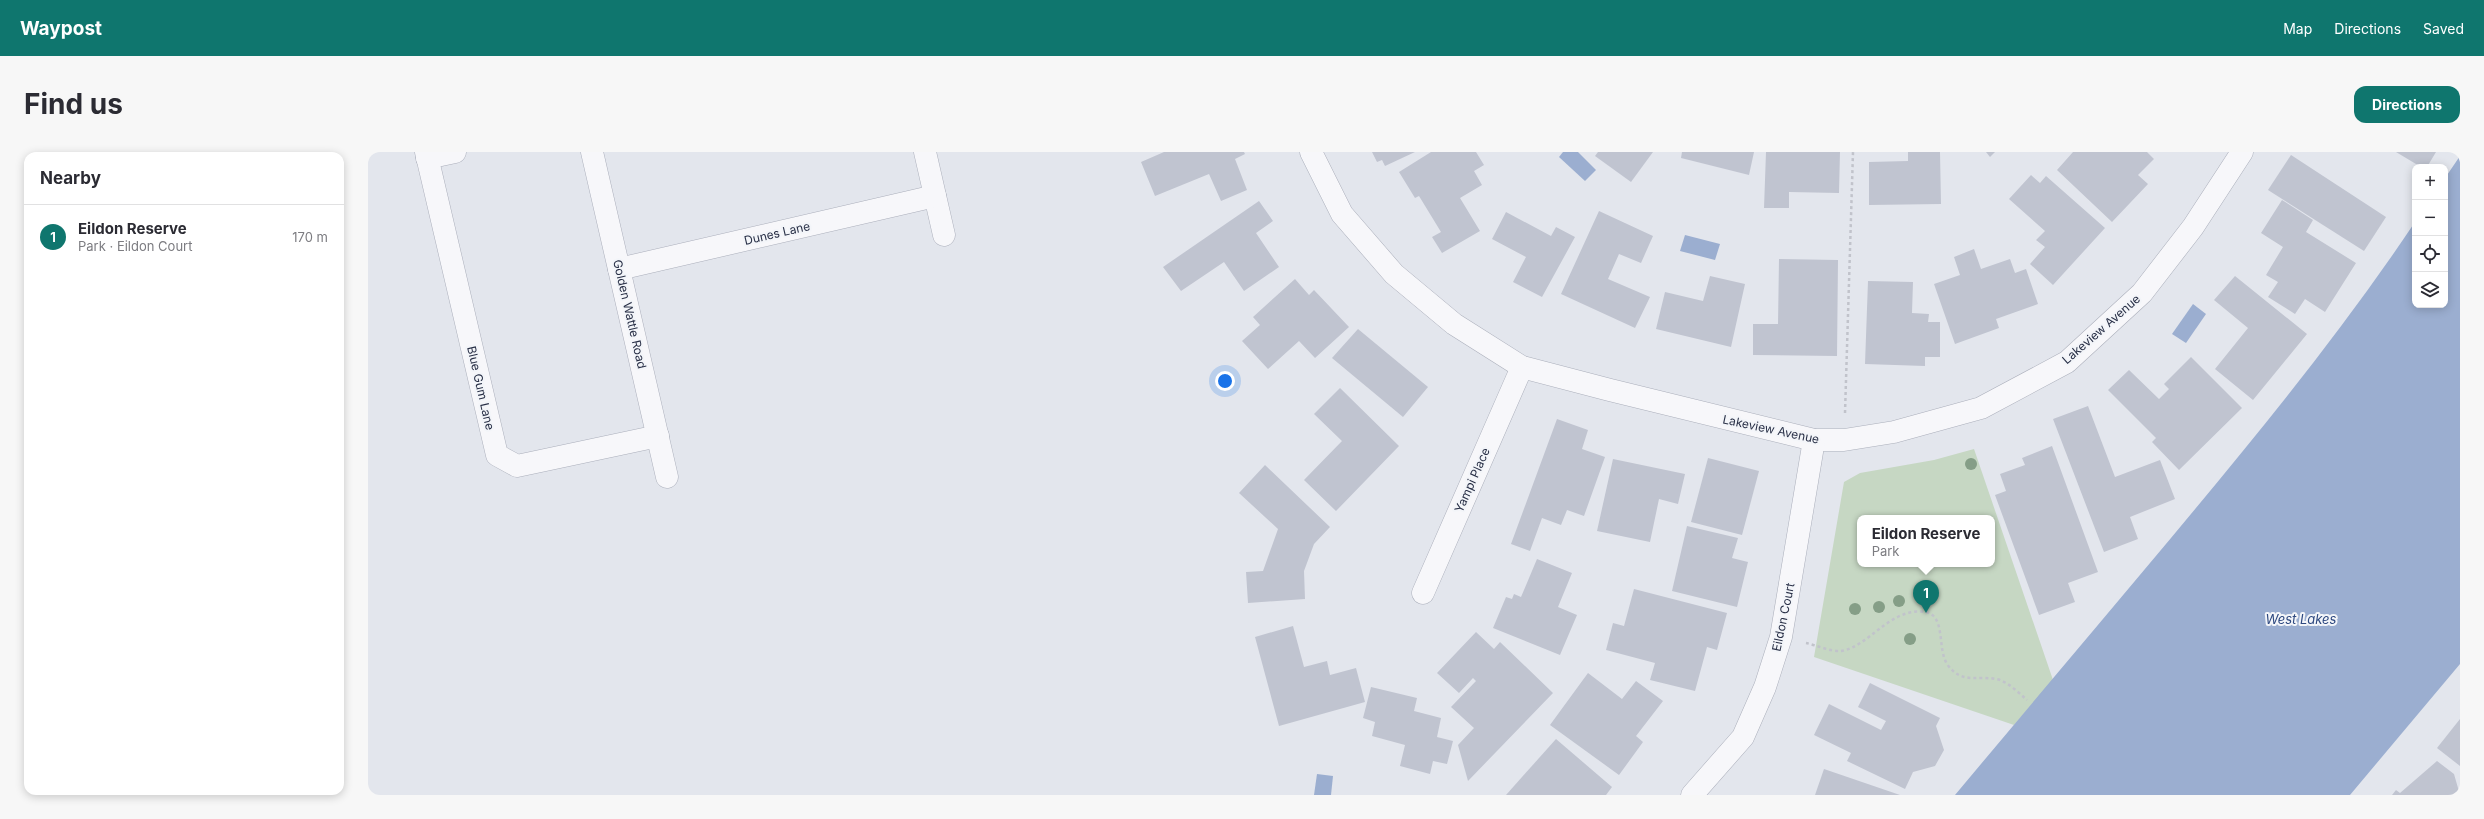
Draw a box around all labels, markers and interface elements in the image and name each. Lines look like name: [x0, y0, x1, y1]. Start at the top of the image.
text: Waypost: [20, 17, 102, 40]
text: Map: [2283, 20, 2312, 37]
text: Directions: [2334, 20, 2401, 37]
text: Saved: [2423, 20, 2464, 37]
button: Directions: [2354, 86, 2460, 123]
text: Find us: [24, 87, 123, 121]
map controls: [2412, 164, 2448, 308]
button: +: [2412, 164, 2448, 200]
text: Nearby: [40, 168, 101, 188]
button: −: [2412, 200, 2448, 236]
street label: Dunes Lane: [743, 218, 811, 248]
text: Eildon Reserve: [78, 219, 187, 238]
text: 1: [50, 229, 56, 245]
text: 170 m: [292, 229, 328, 245]
button: locate: [2412, 236, 2448, 272]
text: Park · Eildon Court: [78, 238, 192, 254]
street label: Golden Wattle Road: [610, 258, 650, 370]
button: layers: [2412, 272, 2448, 308]
street label: Lakeview Avenue: [2059, 291, 2143, 367]
street label: Blue Gum Lane: [464, 345, 498, 431]
your location: [1215, 371, 1235, 391]
street label: Lakeview Avenue: [1721, 411, 1821, 447]
street label: Yampi Place: [1451, 445, 1493, 515]
popup: [1857, 515, 1995, 567]
text: Eildon Reserve: [1872, 524, 1980, 543]
text: Park: [1872, 543, 1899, 559]
pin: 1: [1913, 580, 1939, 613]
street label: Eildon Court: [1768, 581, 1798, 653]
water label: West Lakes: [2266, 611, 2337, 627]

